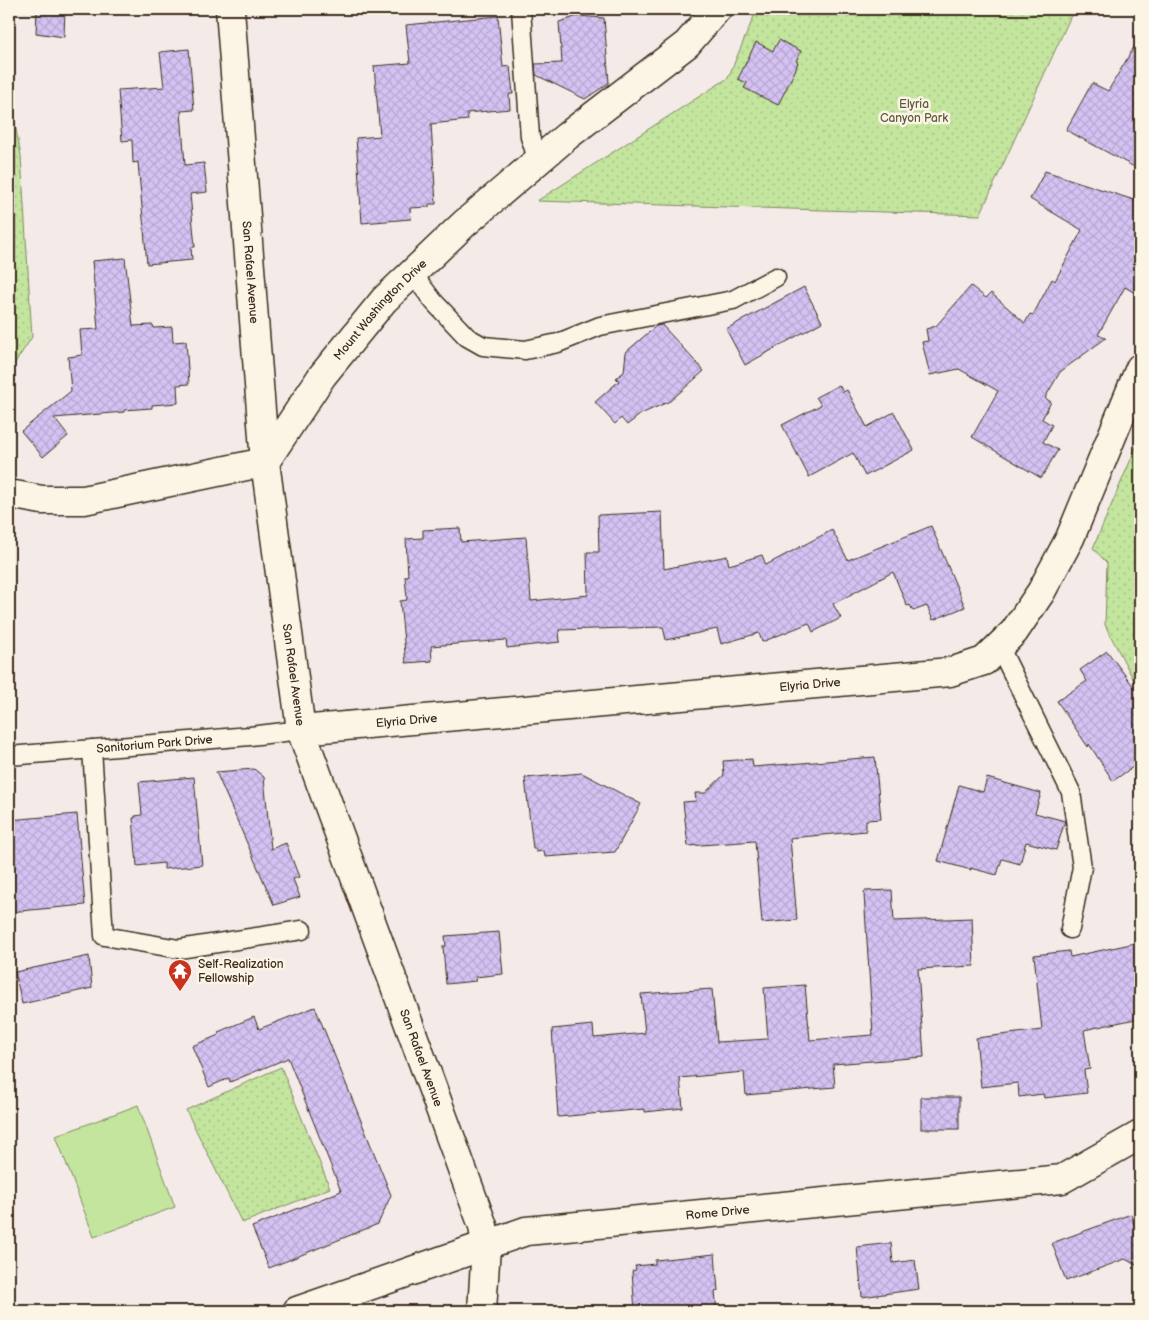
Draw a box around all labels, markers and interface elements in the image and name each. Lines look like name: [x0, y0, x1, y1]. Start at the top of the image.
park label: Elyria Canyon Park: [880, 97, 948, 126]
street label: San Rafael Avenue: [238, 220, 261, 324]
street label: Mount Washington Drive: [331, 256, 430, 364]
street label: San Rafael Avenue: [279, 623, 307, 727]
street label: Elyria Drive: [779, 675, 841, 695]
street label: Elyria Drive: [375, 711, 438, 731]
street label: Sanitorium Park Drive: [96, 732, 213, 757]
place label: Self-Realization Fellowship: [198, 957, 284, 986]
temple icon: Self-Realization Fellowship: [167, 958, 193, 992]
street label: San Rafael Avenue: [396, 1007, 446, 1109]
street label: Rome Drive: [685, 1202, 750, 1223]

